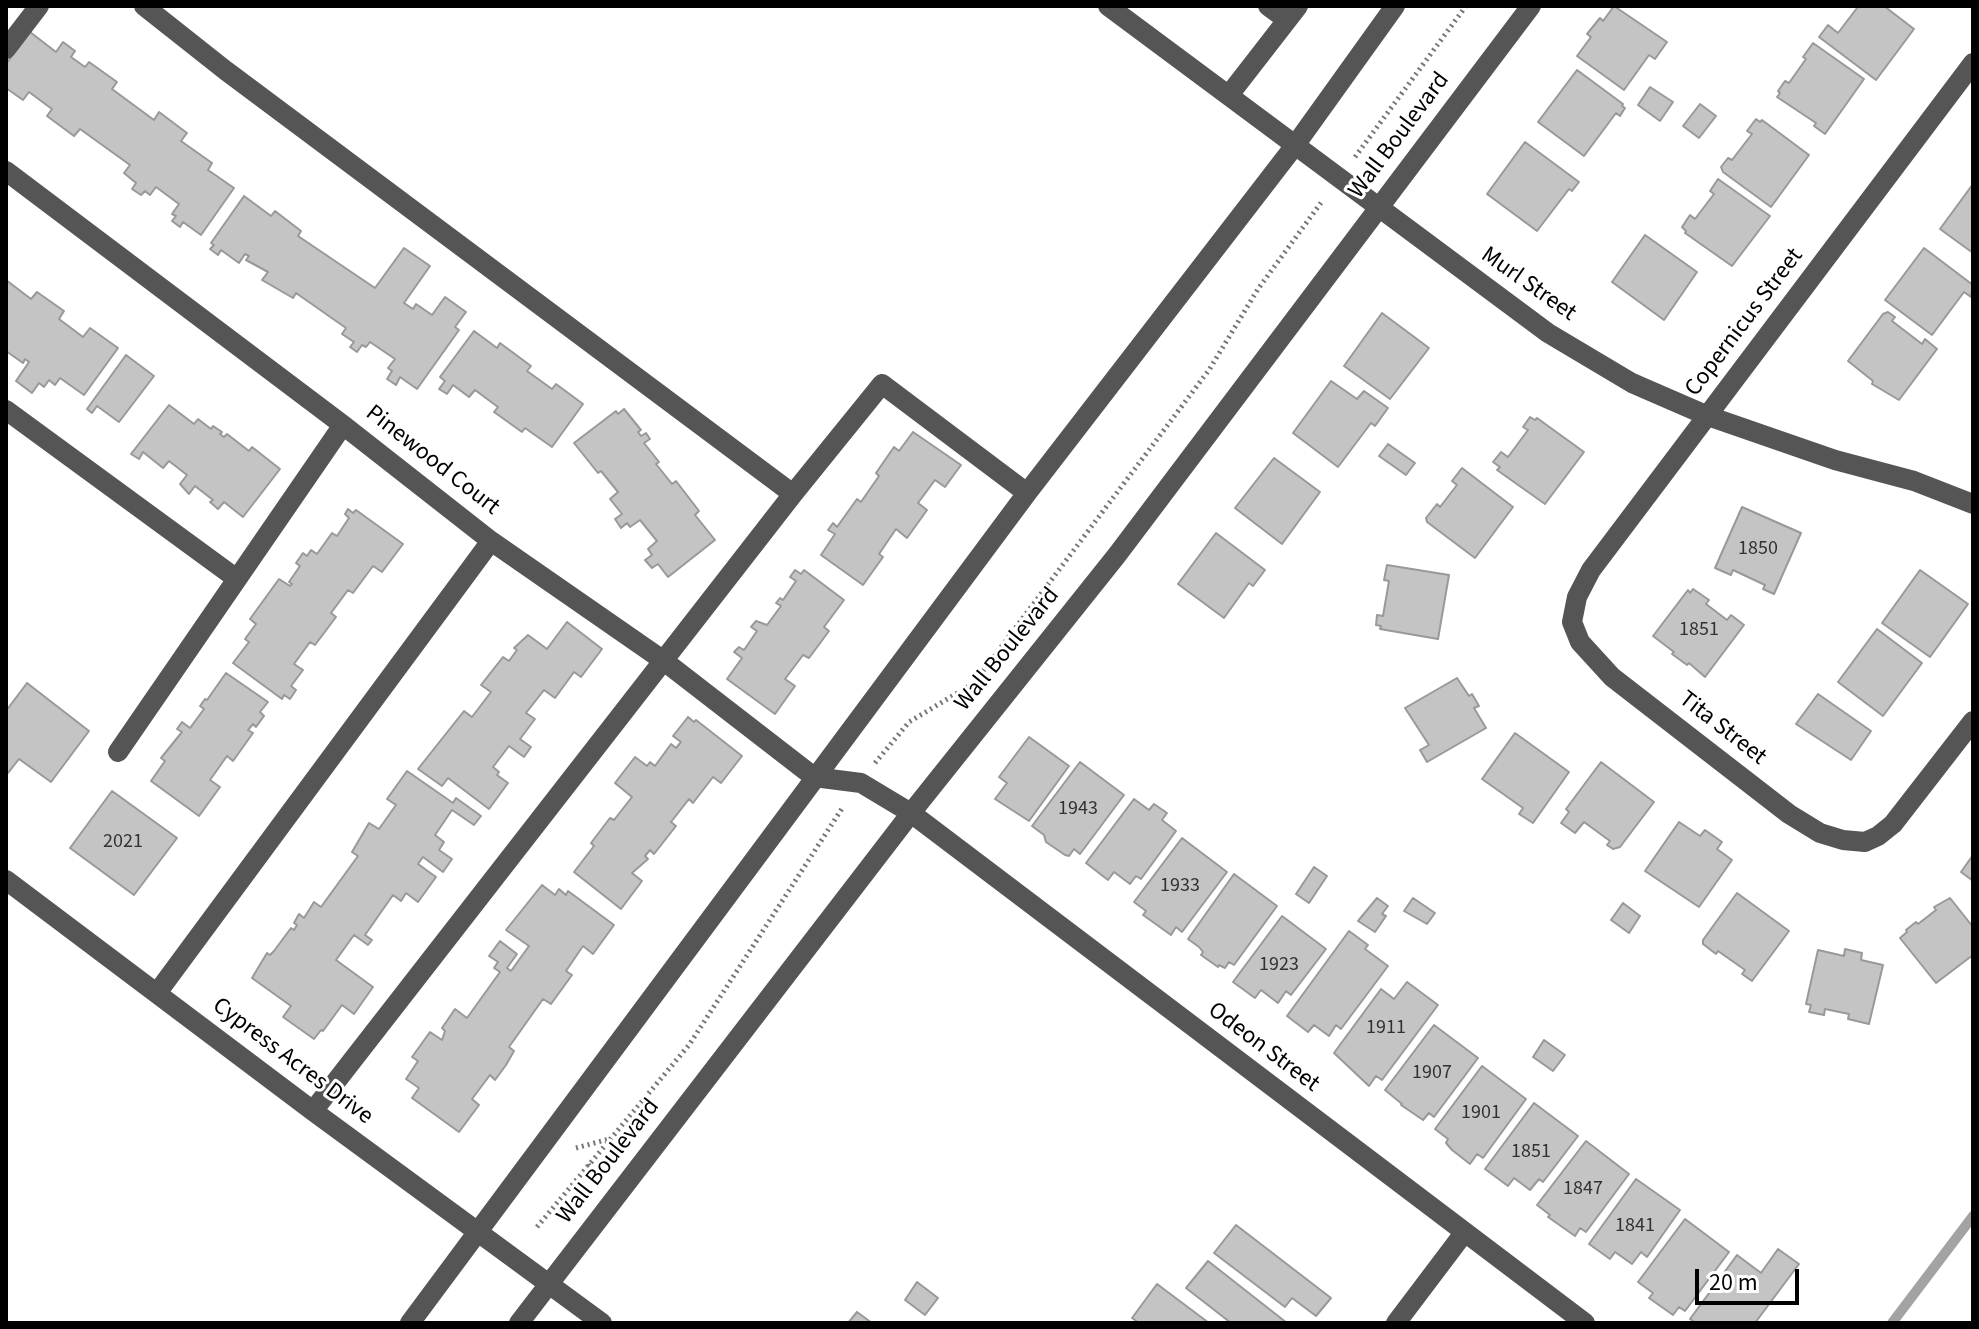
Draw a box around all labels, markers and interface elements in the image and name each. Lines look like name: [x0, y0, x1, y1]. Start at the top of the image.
street label: Wall Boulevard: [1343, 67, 1457, 205]
street label: Murl Street: [1475, 242, 1581, 328]
street label: Copernicus Street: [1680, 243, 1810, 403]
street label: Pinewood Court: [359, 400, 505, 522]
house number: 1850: [1738, 538, 1778, 562]
street label: Wall Boulevard: [950, 583, 1066, 717]
house number: 1851: [1679, 619, 1719, 643]
street label: Tita Street: [1672, 686, 1772, 772]
house number: 1943: [1058, 798, 1098, 822]
house number: 2021: [103, 831, 143, 855]
house number: 1933: [1160, 875, 1200, 899]
house number: 1923: [1259, 954, 1299, 978]
street label: Cypress Acres Drive: [206, 992, 378, 1132]
street label: Odeon Street: [1202, 997, 1324, 1099]
house number: 1911: [1366, 1017, 1406, 1041]
house number: 1907: [1412, 1062, 1452, 1086]
street label: Wall Boulevard: [551, 1094, 667, 1230]
house number: 1901: [1461, 1102, 1501, 1126]
house number: 1851: [1511, 1141, 1551, 1165]
house number: 1847: [1563, 1178, 1603, 1202]
house number: 1841: [1615, 1215, 1655, 1239]
scale bar: [1699, 1253, 1803, 1303]
text: 20 m: [1709, 1265, 1758, 1300]

